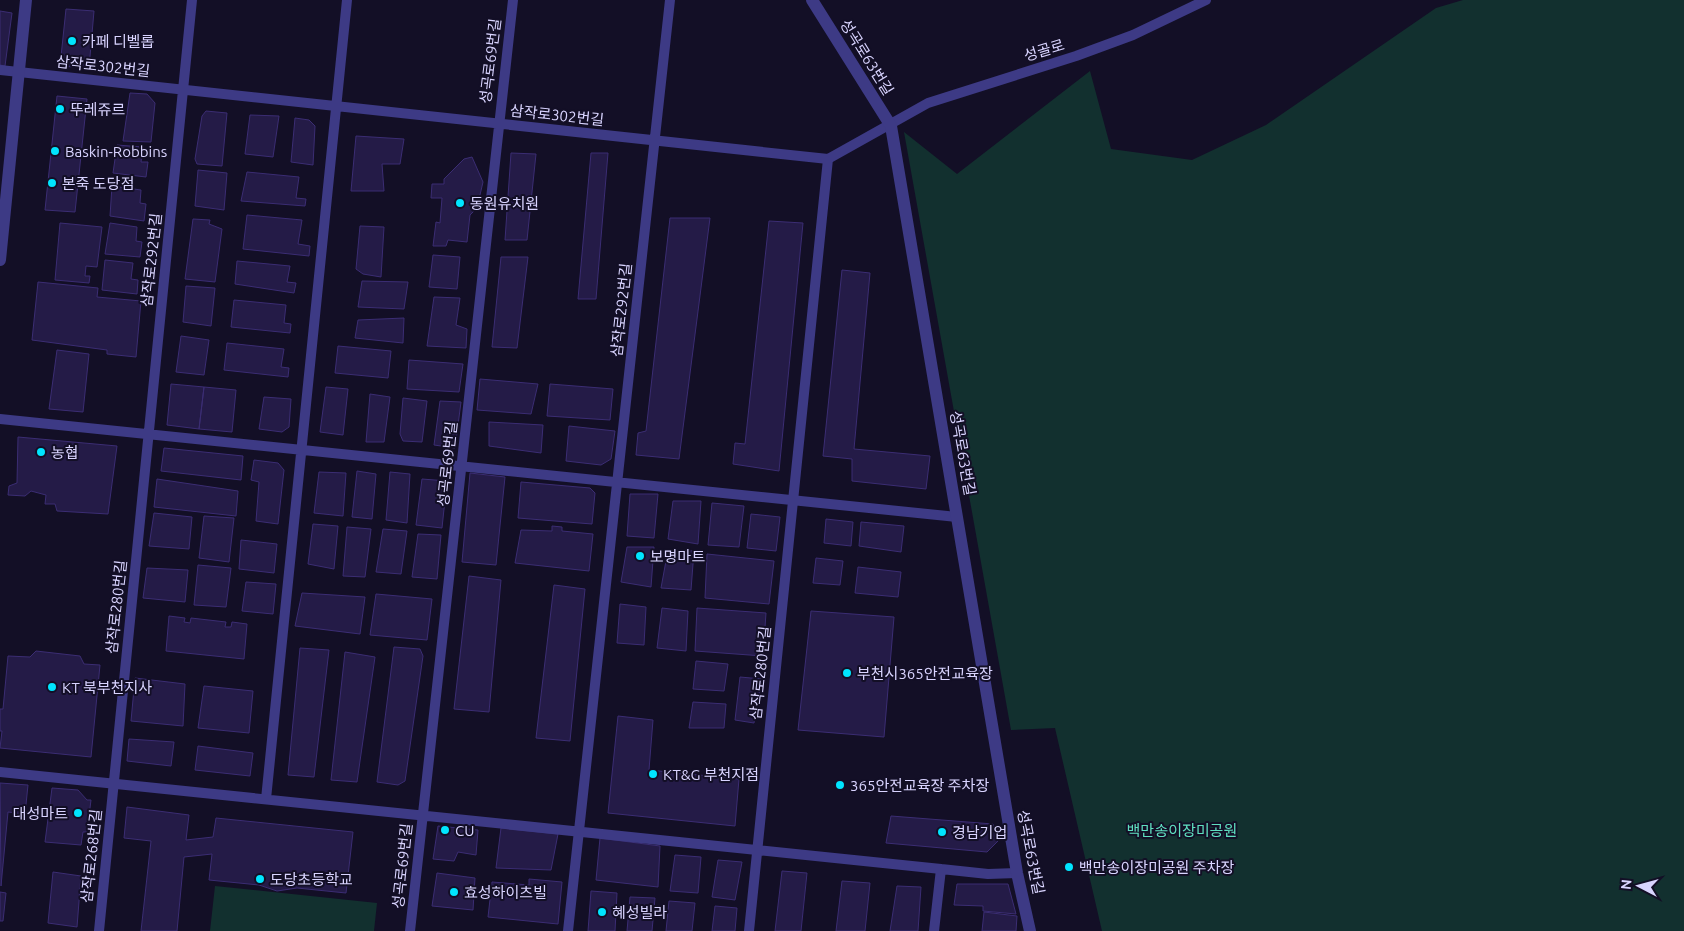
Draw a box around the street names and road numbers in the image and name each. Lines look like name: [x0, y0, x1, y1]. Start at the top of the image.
street label: 성곡로63번길: [837, 16, 897, 98]
street label: 성곡로69번길: [476, 17, 504, 105]
street label: 성골로: [1022, 36, 1066, 64]
street label: 삼작로302번길: [55, 53, 151, 79]
street label: 삼작로302번길: [509, 102, 605, 128]
street label: 삼작로292번길: [138, 212, 164, 308]
street label: 삼작로292번길: [608, 262, 634, 358]
street label: 성곡로63번길: [947, 409, 979, 497]
street label: 성곡로69번길: [434, 420, 460, 508]
street label: 삼작로280번길: [103, 559, 129, 655]
street label: 삼작로280번길: [747, 625, 773, 721]
street label: 삼작로268번길: [78, 808, 104, 904]
street label: 성곡로63번길: [1014, 808, 1048, 896]
street label: 성곡로69번길: [389, 822, 415, 910]

